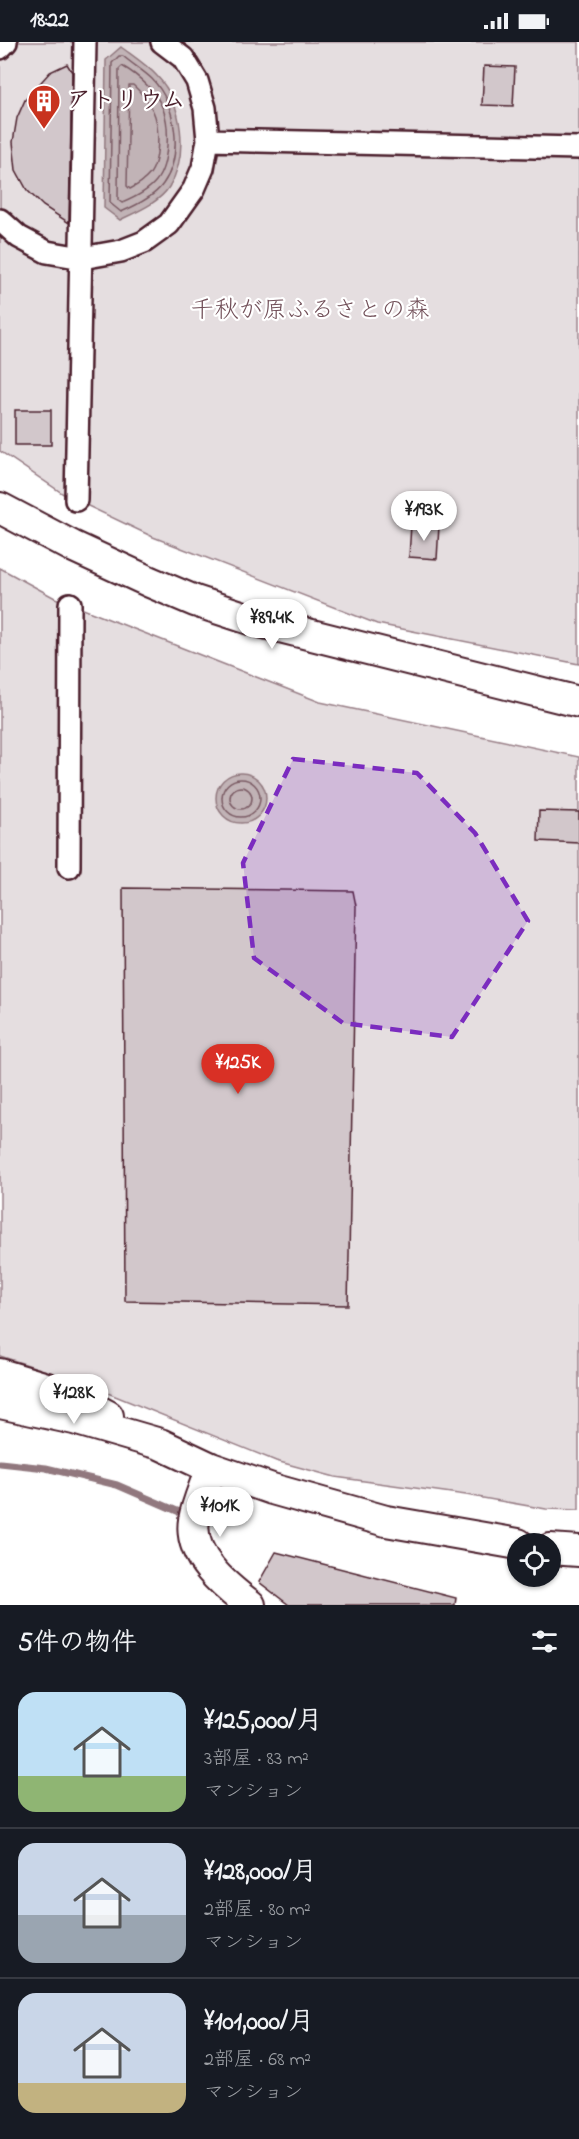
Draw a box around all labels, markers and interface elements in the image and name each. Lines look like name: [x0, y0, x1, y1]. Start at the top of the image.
text: 18:22: [30, 5, 69, 37]
building icon: アトリウム: [26, 83, 62, 130]
place label: アトリウム: [67, 84, 186, 119]
park label: 千秋が原ふるさとの森: [190, 294, 430, 329]
pin: ¥193K: [382, 491, 466, 542]
text: ¥193K: [405, 496, 443, 525]
pin: ¥89.4K: [223, 599, 321, 650]
text: ¥89.4K: [250, 604, 294, 633]
pin: ¥125K: [196, 1044, 280, 1095]
text: ¥125K: [215, 1049, 261, 1078]
pin: ¥128K: [32, 1374, 116, 1425]
text: ¥128K: [53, 1379, 95, 1408]
pin: ¥101K: [178, 1487, 262, 1538]
text: ¥101K: [201, 1492, 239, 1521]
map controls: [507, 1533, 561, 1587]
button: locate: [507, 1533, 561, 1587]
text: 5件の物件: [18, 1625, 137, 1663]
icon: filters: [528, 1625, 561, 1658]
text: ¥125,000/月: [204, 1703, 322, 1741]
icon: home: [66, 1716, 138, 1788]
text: 3部屋 · 83 m²: [204, 1745, 309, 1774]
text: マンション: [204, 1778, 303, 1807]
text: ¥128,000/月: [204, 1854, 317, 1892]
icon: home: [66, 1867, 138, 1939]
text: 2部屋 · 80 m²: [204, 1896, 311, 1925]
text: マンション: [204, 1929, 303, 1958]
text: ¥101,000/月: [204, 2004, 314, 2042]
icon: home: [66, 2017, 138, 2089]
text: 2部屋 · 68 m²: [204, 2046, 311, 2075]
text: マンション: [204, 2079, 303, 2108]

